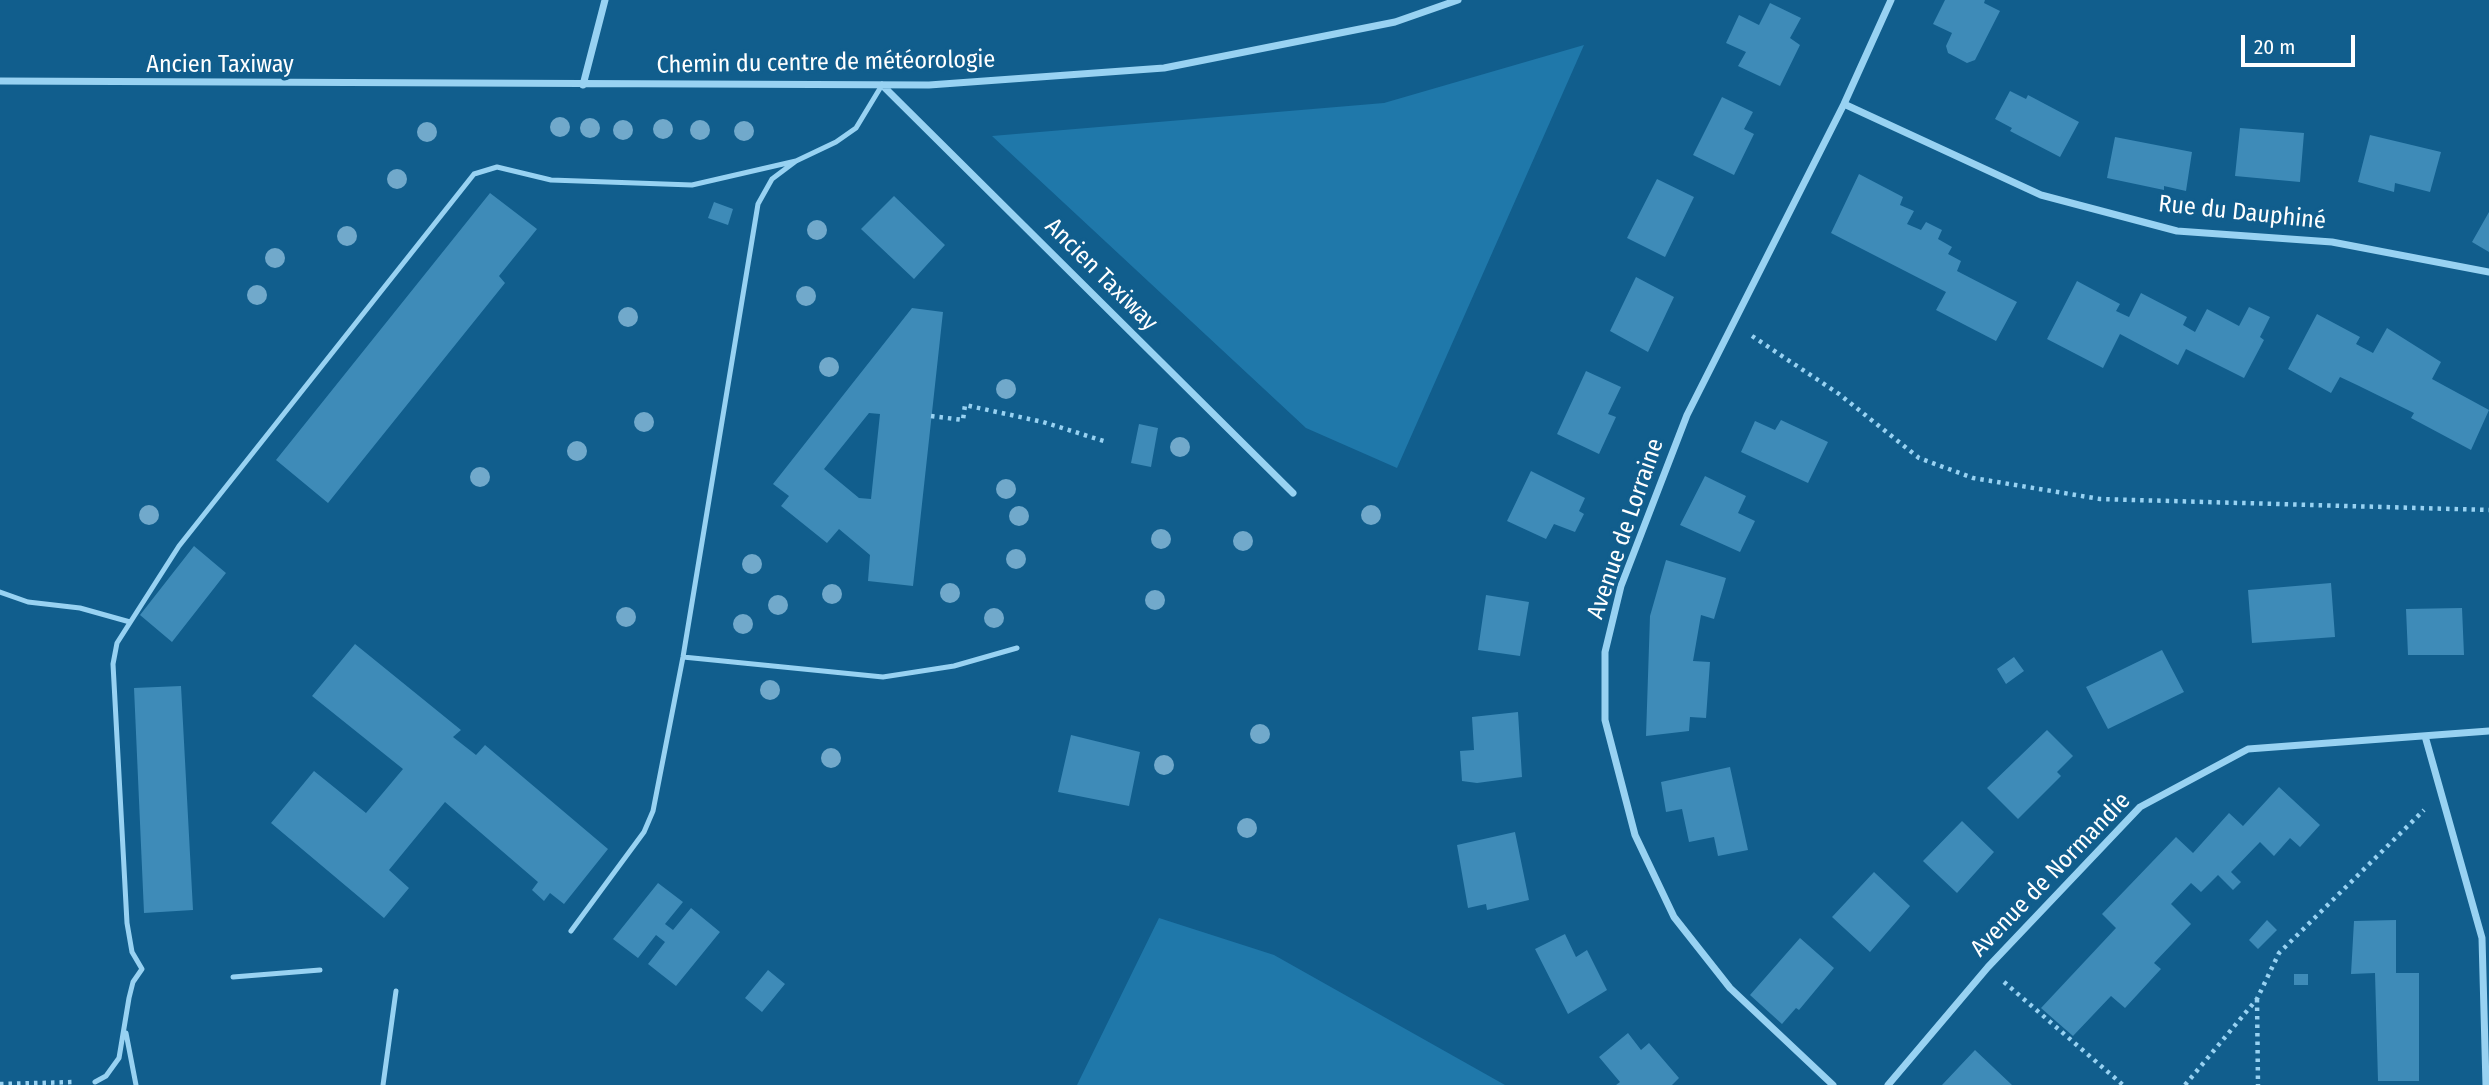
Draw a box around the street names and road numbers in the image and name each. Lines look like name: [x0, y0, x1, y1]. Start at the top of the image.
street label: Chemin du centre de météorologie: [656, 46, 996, 80]
street label: Ancien Taxiway: [146, 51, 294, 79]
street label: Rue du Dauphiné: [2157, 190, 2327, 236]
street label: Ancien Taxiway: [1039, 213, 1163, 337]
street label: Avenue de Lorraine: [1582, 435, 1670, 623]
street label: Avenue de Normandie: [1965, 787, 2137, 963]

